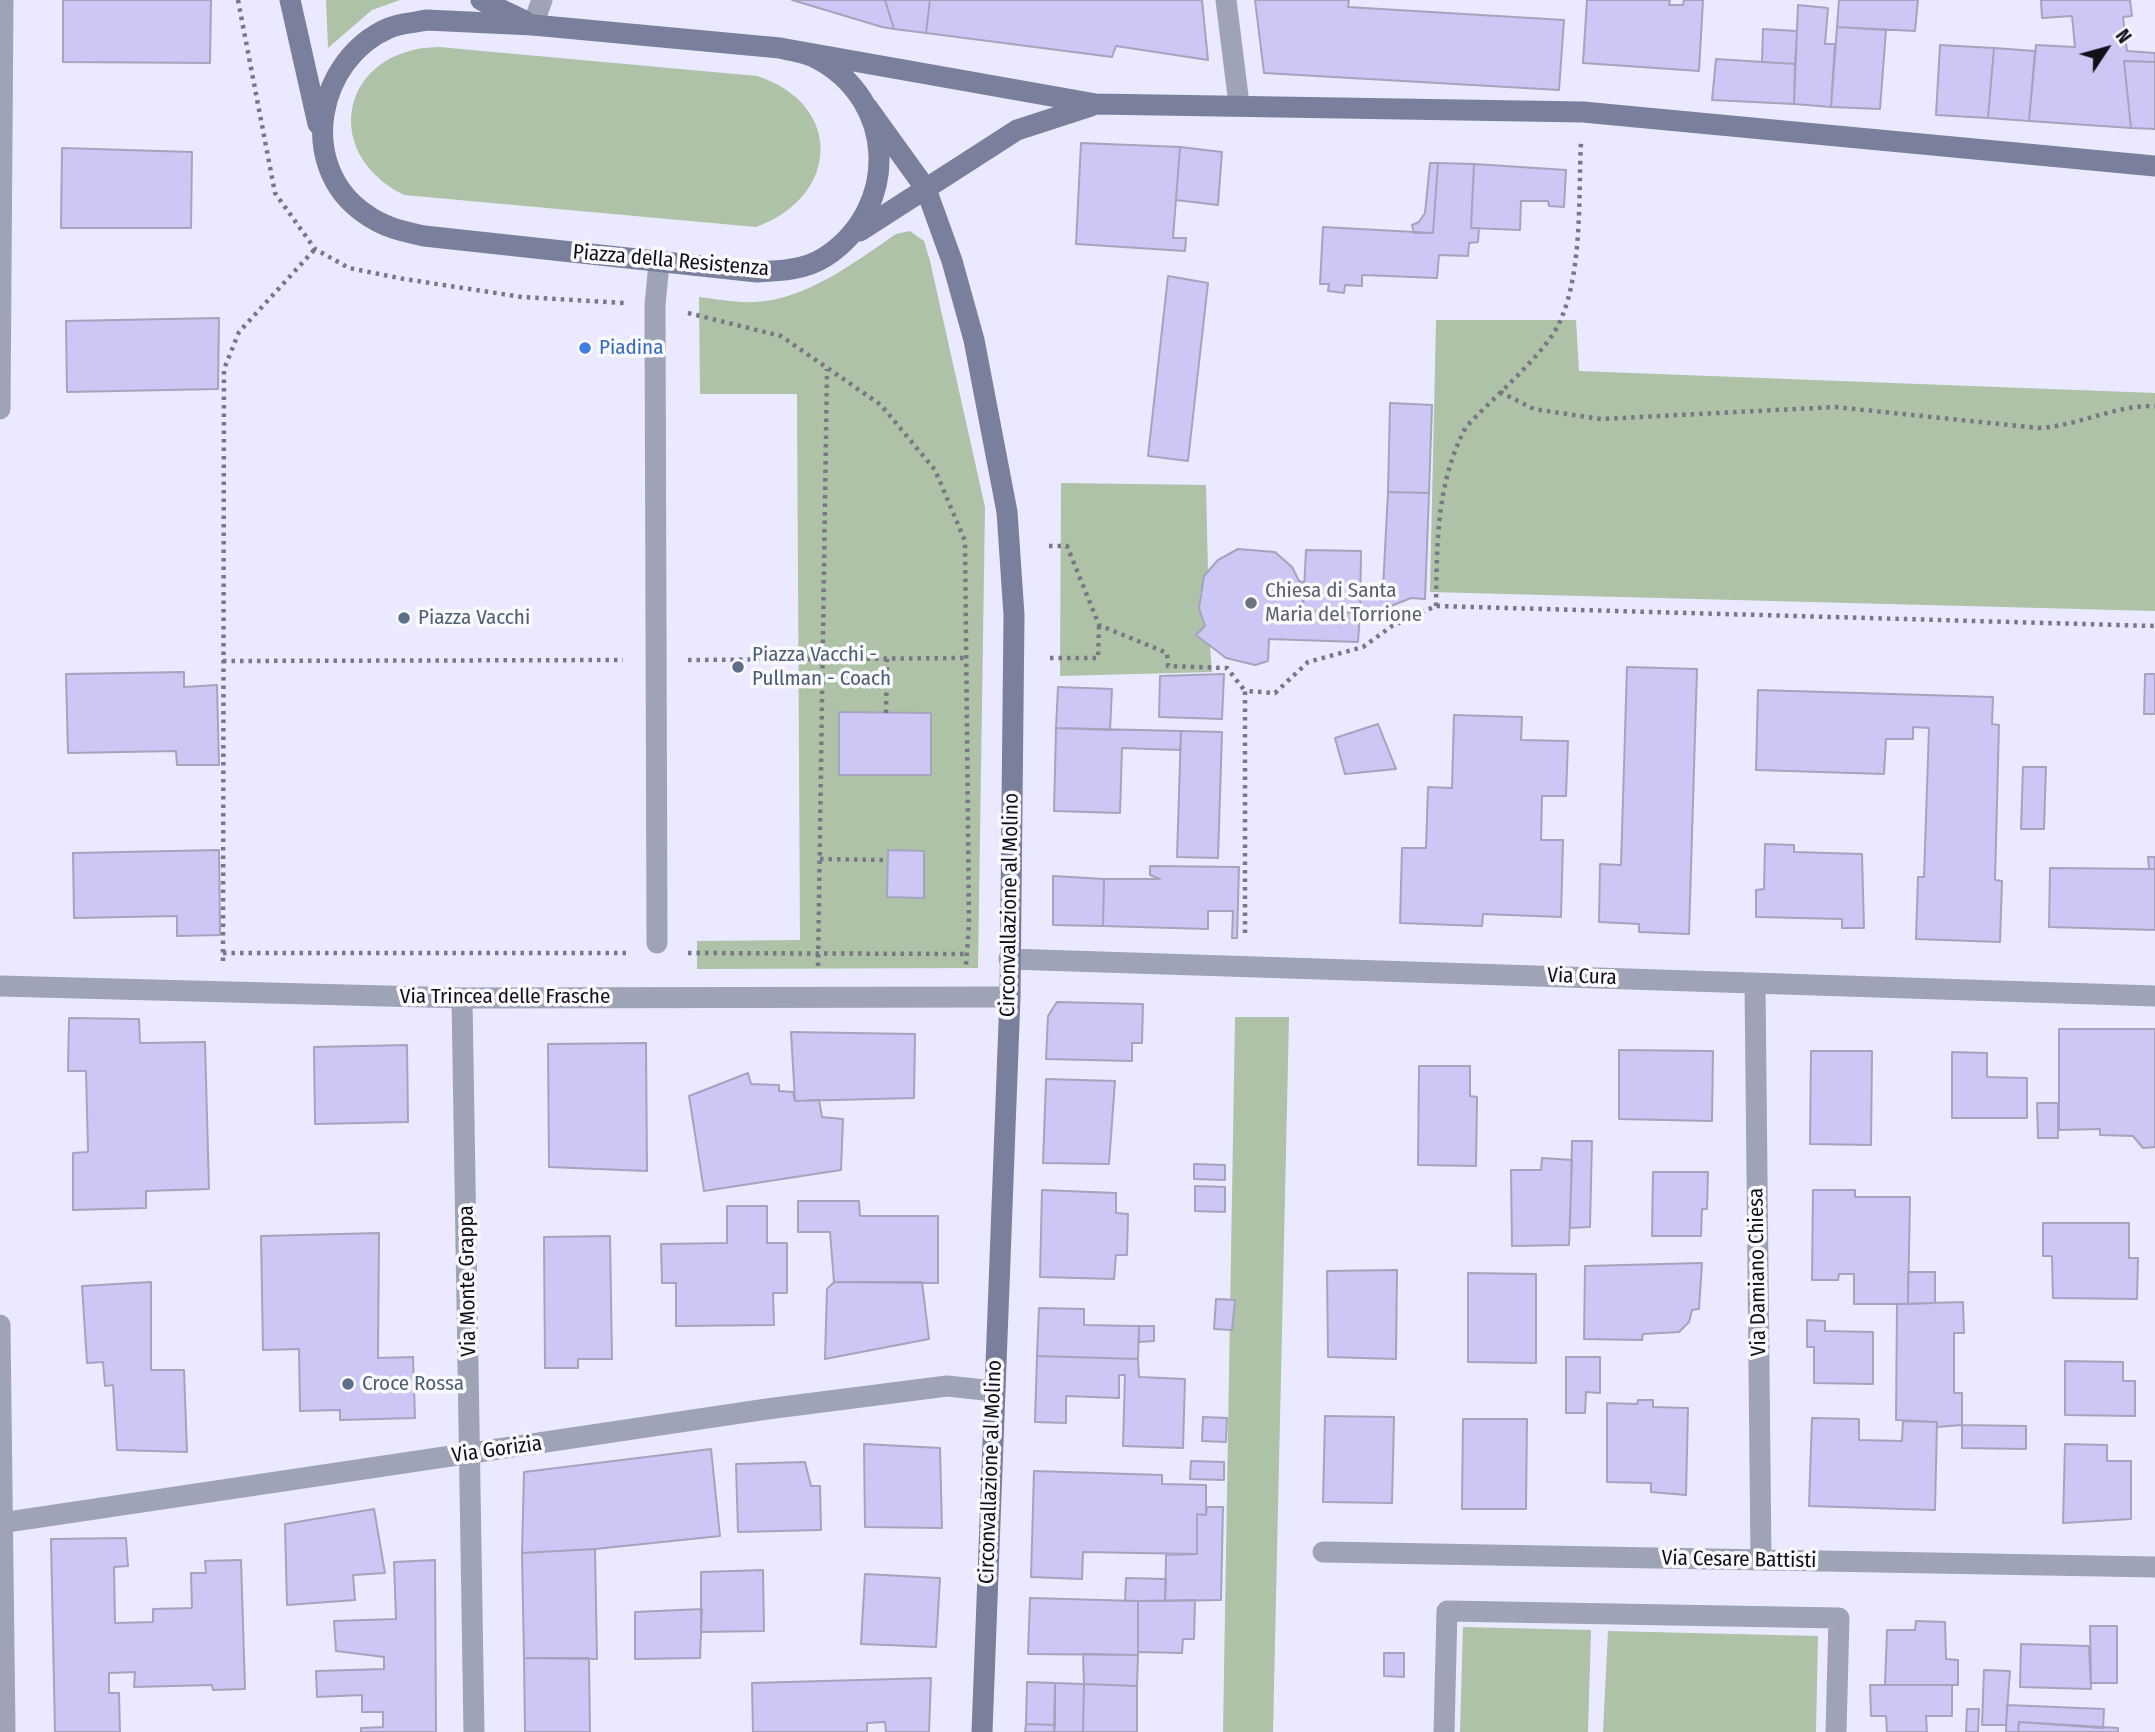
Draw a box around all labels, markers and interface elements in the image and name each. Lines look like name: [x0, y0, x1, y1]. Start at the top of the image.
north arrow: [2071, 14, 2141, 84]
text: N: [2111, 25, 2136, 48]
street label: Piazza della Resistenza: [572, 240, 770, 282]
place label: Piadina: [599, 335, 663, 361]
marker: Piadina: [577, 340, 593, 356]
place label: Chiesa di Santa Maria del Torrione: [1265, 578, 1422, 628]
marker: Chiesa di Santa Maria del Torrione: [1243, 595, 1259, 611]
place label: Piazza Vacchi: [418, 605, 530, 631]
marker: Piazza Vacchi: [396, 610, 412, 626]
place label: Piazza Vacchi - Pullman - Coach: [752, 642, 891, 692]
marker: Piazza Vacchi - Pullman - Coach: [730, 659, 746, 675]
street label: Circonvallazione al Molino: [995, 793, 1025, 1017]
street label: Via Cura: [1547, 963, 1617, 991]
street label: Via Trincea delle Frasche: [400, 984, 610, 1010]
street label: Via Damiano Chiesa: [1744, 1188, 1772, 1356]
street label: Via Monte Grappa: [454, 1205, 482, 1357]
street label: Circonvallazione al Molino: [974, 1360, 1008, 1584]
place label: Croce Rossa: [362, 1371, 464, 1397]
marker: Croce Rossa: [340, 1376, 356, 1392]
street label: Via Gorizia: [450, 1431, 544, 1469]
street label: Via Cesare Battisti: [1661, 1546, 1817, 1574]

